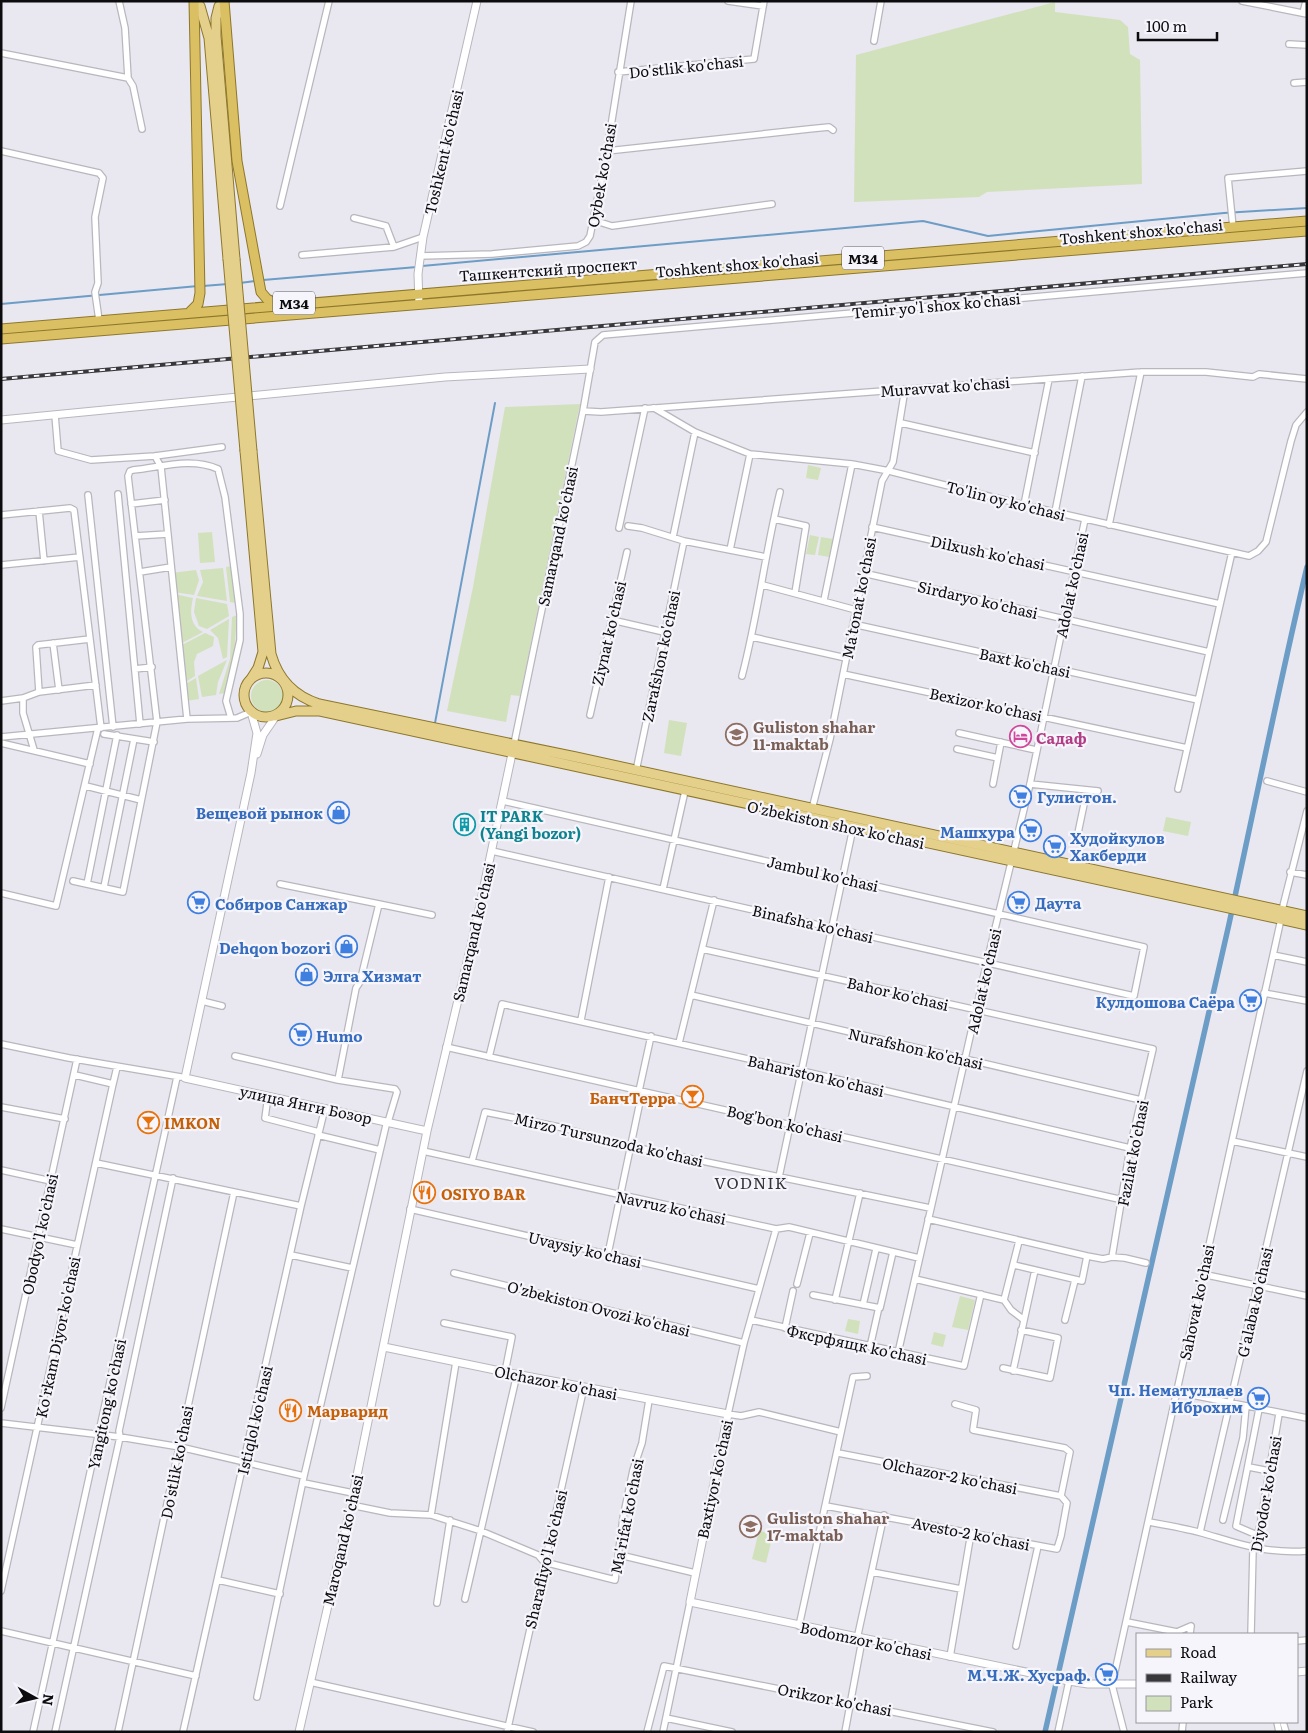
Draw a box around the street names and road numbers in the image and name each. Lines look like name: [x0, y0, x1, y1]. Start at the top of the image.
street label: Do'stlik ko'chasi: [628, 49, 744, 83]
street label: Toshkent ko'chasi: [417, 87, 469, 217]
street label: Oybek ko’chasi: [580, 121, 622, 229]
street label: Toshkent shox ko'chasi: [1058, 212, 1224, 250]
street label: Toshkent shox ko'chasi: [654, 245, 820, 283]
road number: M34: [842, 247, 884, 270]
street label: Ташкентский проспект: [458, 251, 638, 287]
street label: Temir yo'l shox ko'chasi: [851, 286, 1021, 324]
road number: M34: [273, 292, 315, 314]
street label: Muravvat ko'chasi: [879, 370, 1011, 402]
street label: Samarqand ko'chasi: [531, 464, 583, 608]
street label: To'lin oy ko'chasi: [944, 474, 1068, 526]
street label: Dilxush ko'chasi: [929, 529, 1047, 575]
street label: Adolat ko'chasi: [1049, 530, 1093, 640]
street label: Ma'tonat ko'chasi: [835, 535, 881, 661]
street label: Sirdaryo ko'chasi: [916, 574, 1040, 624]
street label: Ziynat ko'chasi: [585, 578, 631, 688]
street label: Zarafshon ko'chasi: [635, 588, 685, 724]
street label: Baxt ko'chasi: [977, 641, 1073, 683]
street label: Bexizor ko'chasi: [928, 681, 1044, 727]
street label: O'zbekiston shox ko'chasi: [745, 794, 927, 854]
street label: Jambul ko'chasi: [765, 849, 881, 897]
street label: Samarqand ko'chasi: [446, 860, 500, 1004]
street label: Binafsha ko'chasi: [750, 898, 876, 948]
street label: Adolat ko'chasi: [960, 926, 1006, 1036]
street label: Bahor ko'chasi: [845, 970, 951, 1016]
street label: Nurafshon ko'chasi: [846, 1021, 986, 1075]
street label: Bahariston ko'chasi: [745, 1048, 887, 1102]
street label: улица Янги Бозор: [238, 1079, 374, 1129]
street label: Bog'bon ko'chasi: [725, 1098, 845, 1148]
street label: Fazilat ko'chasi: [1110, 1098, 1154, 1208]
street label: Mirzo Tursunzoda ko'chasi: [512, 1106, 706, 1172]
street label: Obodyo'l ko'chasi: [15, 1171, 63, 1297]
street label: Navruz ko'chasi: [614, 1184, 728, 1230]
street label: Uvaysiy ko'chasi: [526, 1225, 644, 1273]
street label: Sahovat ko'chasi: [1172, 1242, 1220, 1362]
street label: G'alaba ko'chasi: [1230, 1245, 1278, 1359]
street label: Ko'rkam Diyor ko'chasi: [29, 1254, 85, 1420]
street label: O'zbekiston Ovozi ko'chasi: [505, 1274, 693, 1342]
street label: Фксрфящк ko'chasi: [785, 1318, 929, 1370]
street label: Yangitong ko'chasi: [81, 1336, 131, 1472]
street label: Olchazor ko'chasi: [492, 1359, 620, 1405]
street label: Istiqlol ko'chasi: [230, 1363, 278, 1477]
street label: Do'stlik ko'chasi: [154, 1403, 198, 1521]
street label: Baxtiyor ko'chasi: [690, 1417, 738, 1541]
street label: Diyodor ko'chasi: [1243, 1434, 1287, 1554]
street label: Olchazor-2 ko'chasi: [880, 1451, 1020, 1499]
street label: Ma'rifat ko'chasi: [603, 1456, 649, 1576]
street label: Maroqand ko'chasi: [316, 1472, 368, 1608]
street label: Sharafliyo'l ko'chasi: [518, 1487, 572, 1631]
street label: Avesto-2 ko'chasi: [910, 1510, 1032, 1556]
street label: Bodomzor ko'chasi: [798, 1615, 934, 1665]
street label: Orikzor ko'chasi: [776, 1677, 894, 1721]

